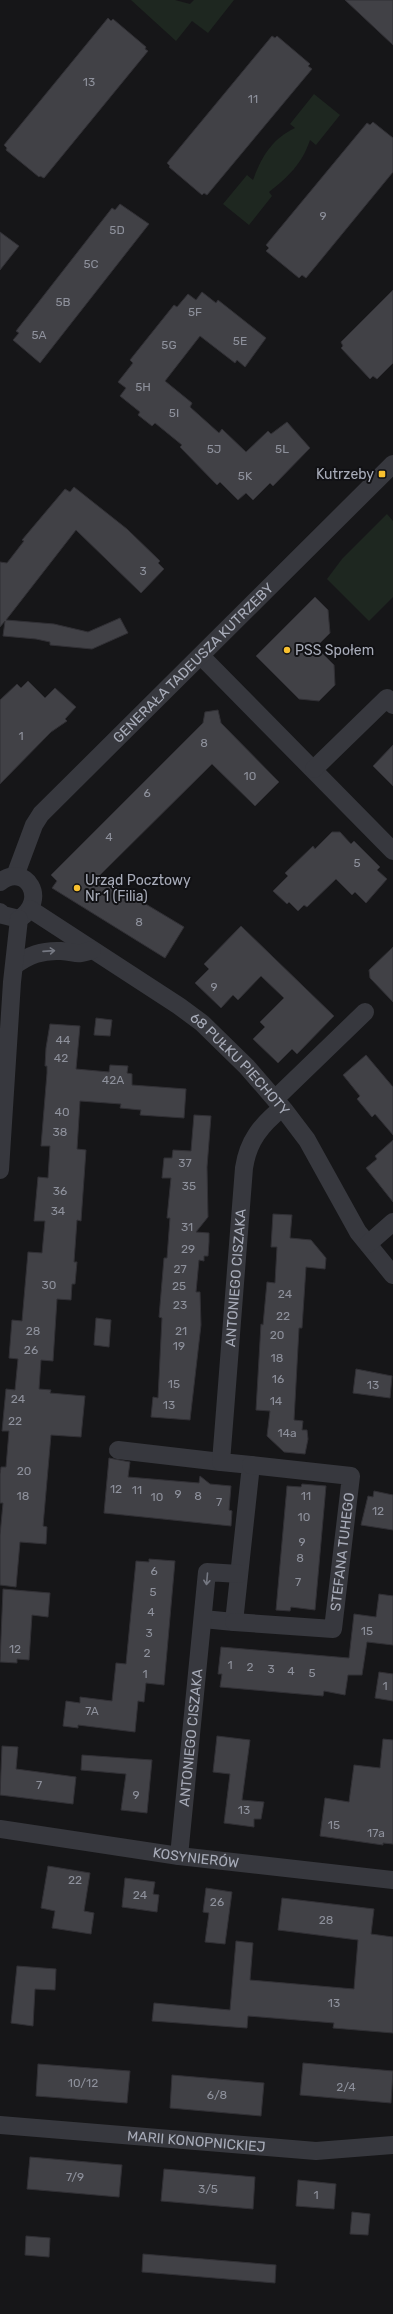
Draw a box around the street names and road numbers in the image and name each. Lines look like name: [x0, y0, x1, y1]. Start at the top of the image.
street label: GENERAŁA TADEUSZA KUTRZEBY: [110, 580, 277, 746]
street label: 68 PUŁKU PIECHOTY: [187, 1009, 293, 1119]
street label: ANTONIEGO CISZAKA: [222, 1208, 250, 1347]
street label: STEFANA TUHEGO: [327, 1492, 358, 1612]
street label: ANTONIEGO CISZAKA: [176, 1667, 206, 1807]
street label: KOSYNIERÓW: [152, 1844, 240, 1872]
street label: MARII KONOPNICKIEJ: [126, 2127, 266, 2156]

